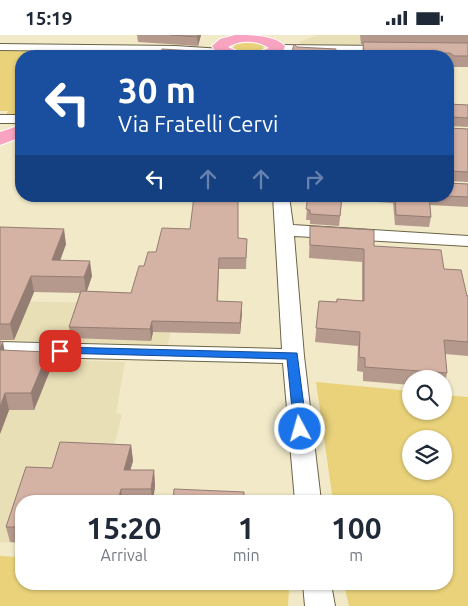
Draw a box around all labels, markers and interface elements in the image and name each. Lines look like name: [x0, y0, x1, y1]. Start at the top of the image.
text: 15:19: [25, 7, 73, 29]
icon: left: [35, 70, 100, 135]
text: 30 m: [118, 70, 196, 110]
text: Via Fratelli Cervi: [118, 111, 278, 136]
icon: left: [141, 165, 169, 193]
icon: ahead: [194, 165, 222, 193]
icon: ahead: [247, 165, 275, 193]
icon: right: [300, 165, 328, 193]
pin: [39, 330, 81, 372]
icon: arrive: [46, 337, 74, 365]
map controls: [402, 370, 452, 480]
button: search: [402, 370, 452, 420]
position arrow: [273, 402, 325, 454]
button: layers: [402, 430, 452, 480]
text: 15:20: [86, 511, 161, 545]
text: 1: [238, 511, 255, 545]
text: 100: [331, 511, 382, 545]
text: Arrival: [101, 546, 147, 564]
text: min: [233, 546, 260, 564]
text: m: [349, 546, 363, 564]

